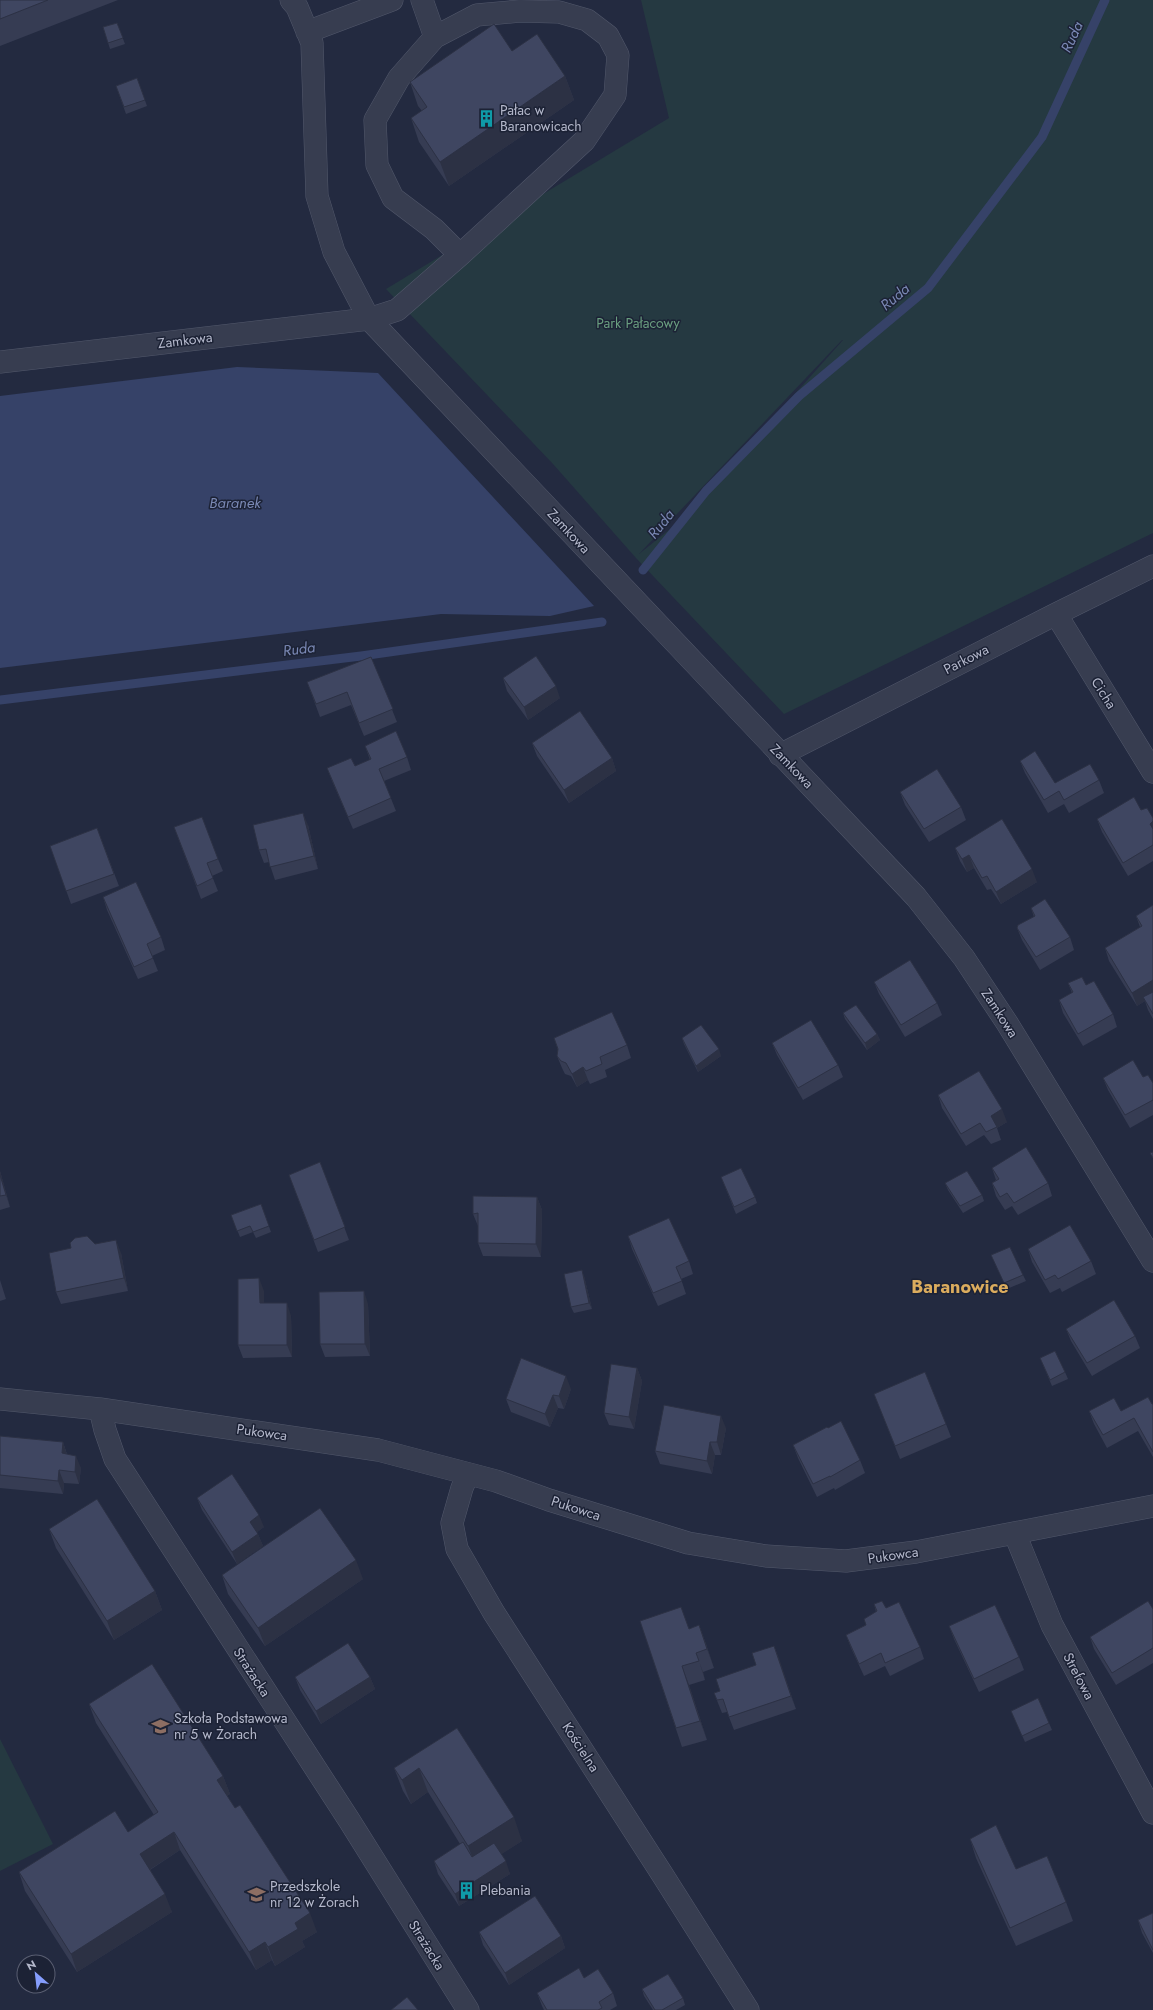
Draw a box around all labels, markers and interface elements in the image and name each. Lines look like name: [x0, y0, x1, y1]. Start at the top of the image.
water label: Ruda: [1055, 17, 1089, 56]
place label: Pałac w Baranowicach: [500, 100, 582, 136]
building icon: Pałac w Baranowicach: [477, 108, 497, 128]
water label: Ruda: [876, 278, 915, 316]
park label: Park Pałacowy: [596, 313, 680, 333]
street label: Zamkowa: [157, 327, 213, 353]
water label: Baranek: [209, 492, 261, 514]
street label: Zamkowa: [543, 504, 595, 558]
water label: Ruda: [642, 504, 680, 544]
water label: Ruda: [282, 636, 317, 662]
street label: Parkowa: [940, 639, 992, 679]
street label: Cicha: [1087, 673, 1121, 713]
street label: Zamkowa: [766, 739, 818, 793]
street label: Zamkowa: [977, 985, 1023, 1041]
district label: Baranowice: [911, 1274, 1009, 1300]
street label: Pukowca: [235, 1419, 289, 1445]
street label: Pukowca: [549, 1491, 603, 1525]
street label: Pukowca: [866, 1542, 920, 1568]
street label: Strażacka: [229, 1643, 275, 1701]
street label: Strefowa: [1058, 1649, 1100, 1703]
place label: Szkoła Podstawowa nr 5 w Żorach: [174, 1708, 287, 1744]
school or university icon: Szkoła Podstawowa nr 5 w Żorach: [151, 1716, 171, 1736]
street label: Kościelna: [557, 1718, 605, 1776]
place label: Przedszkole nr 12 w Żorach: [270, 1876, 359, 1912]
building icon: Plebania: [457, 1880, 477, 1900]
place label: Plebania: [480, 1880, 531, 1900]
school or university icon: Przedszkole nr 12 w Żorach: [247, 1884, 267, 1904]
street label: Strażacka: [404, 1916, 450, 1974]
north arrow: [16, 1954, 56, 1994]
text: N: [24, 1956, 39, 1974]

